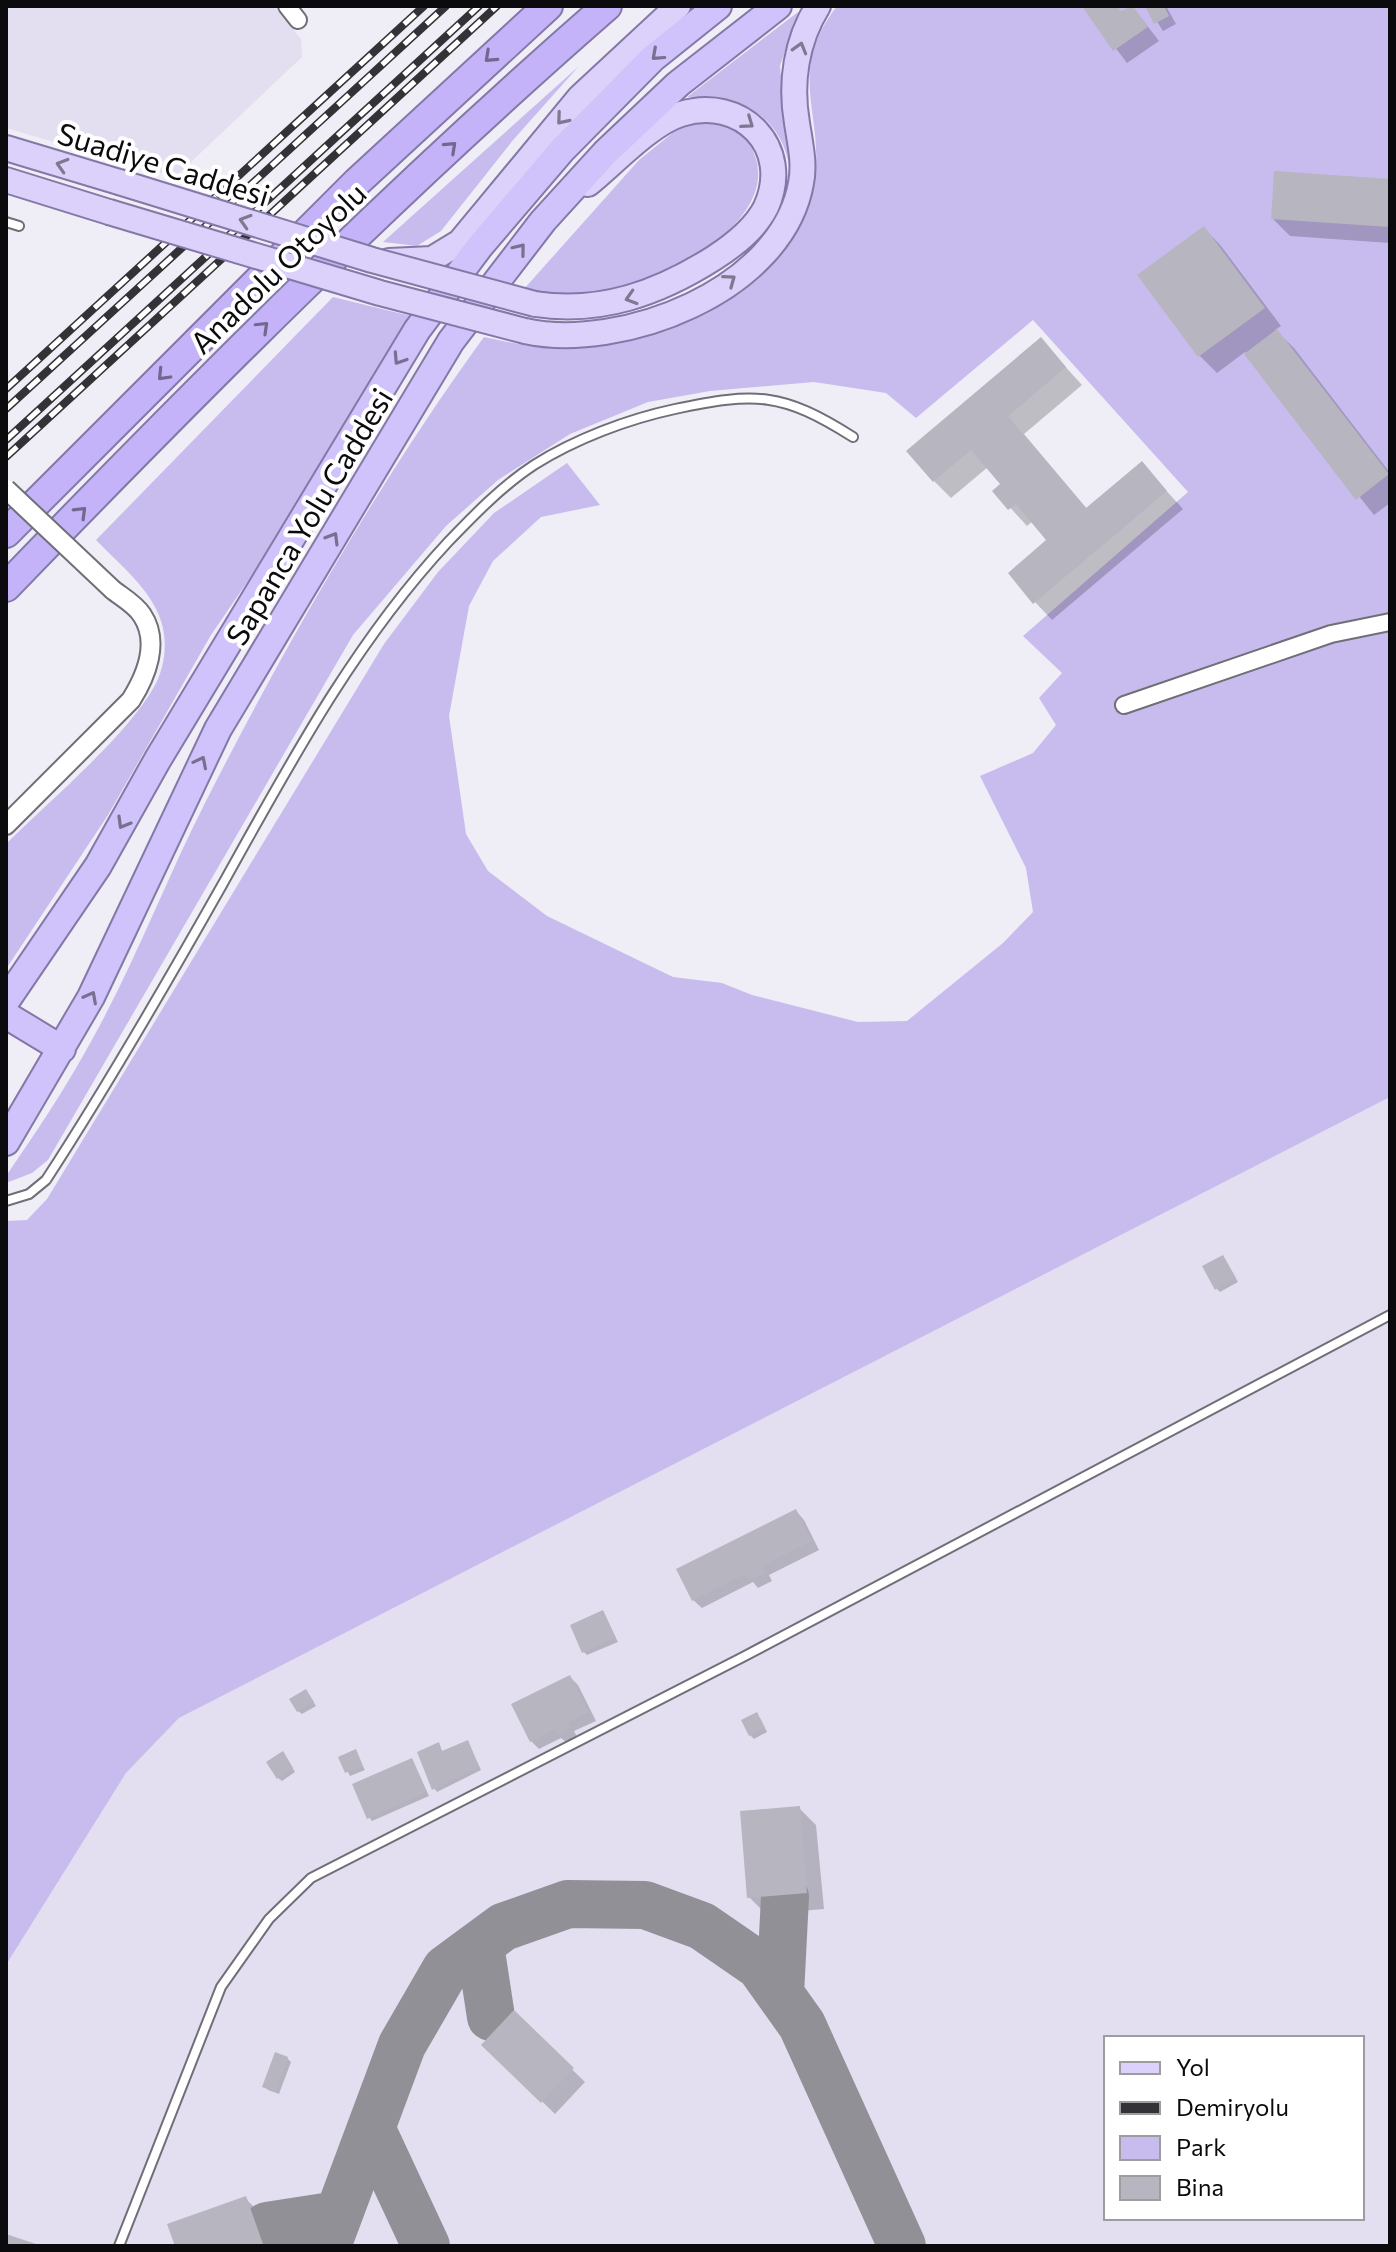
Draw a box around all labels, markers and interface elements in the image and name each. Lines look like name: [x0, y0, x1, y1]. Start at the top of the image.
one-way arrow: [791, 42, 807, 56]
one-way arrow: [652, 46, 667, 60]
one-way arrow: [484, 48, 499, 62]
one-way arrow: [557, 109, 572, 124]
street label: Suadiye Caddesi: [54, 113, 274, 213]
one-way arrow: [739, 113, 754, 128]
one-way arrow: [441, 142, 456, 156]
one-way arrow: [56, 158, 70, 174]
street label: Anadolu Otoyolu: [181, 174, 373, 360]
one-way arrow: [238, 214, 252, 230]
one-way arrow: [510, 244, 525, 258]
one-way arrow: [721, 275, 735, 290]
one-way arrow: [625, 289, 639, 305]
one-way arrow: [254, 321, 268, 336]
one-way arrow: [393, 350, 408, 365]
one-way arrow: [157, 366, 172, 380]
street label: Sapanca Yolu Caddesi: [217, 381, 399, 651]
one-way arrow: [72, 507, 86, 522]
one-way arrow: [323, 532, 339, 547]
one-way arrow: [192, 755, 207, 770]
one-way arrow: [117, 814, 133, 829]
one-way arrow: [81, 991, 96, 1005]
legend: [1104, 2036, 1364, 2220]
text: Yol: [1176, 2052, 1210, 2081]
text: Demiryolu: [1176, 2092, 1289, 2121]
text: Park: [1176, 2132, 1226, 2161]
text: Bina: [1176, 2172, 1224, 2201]

